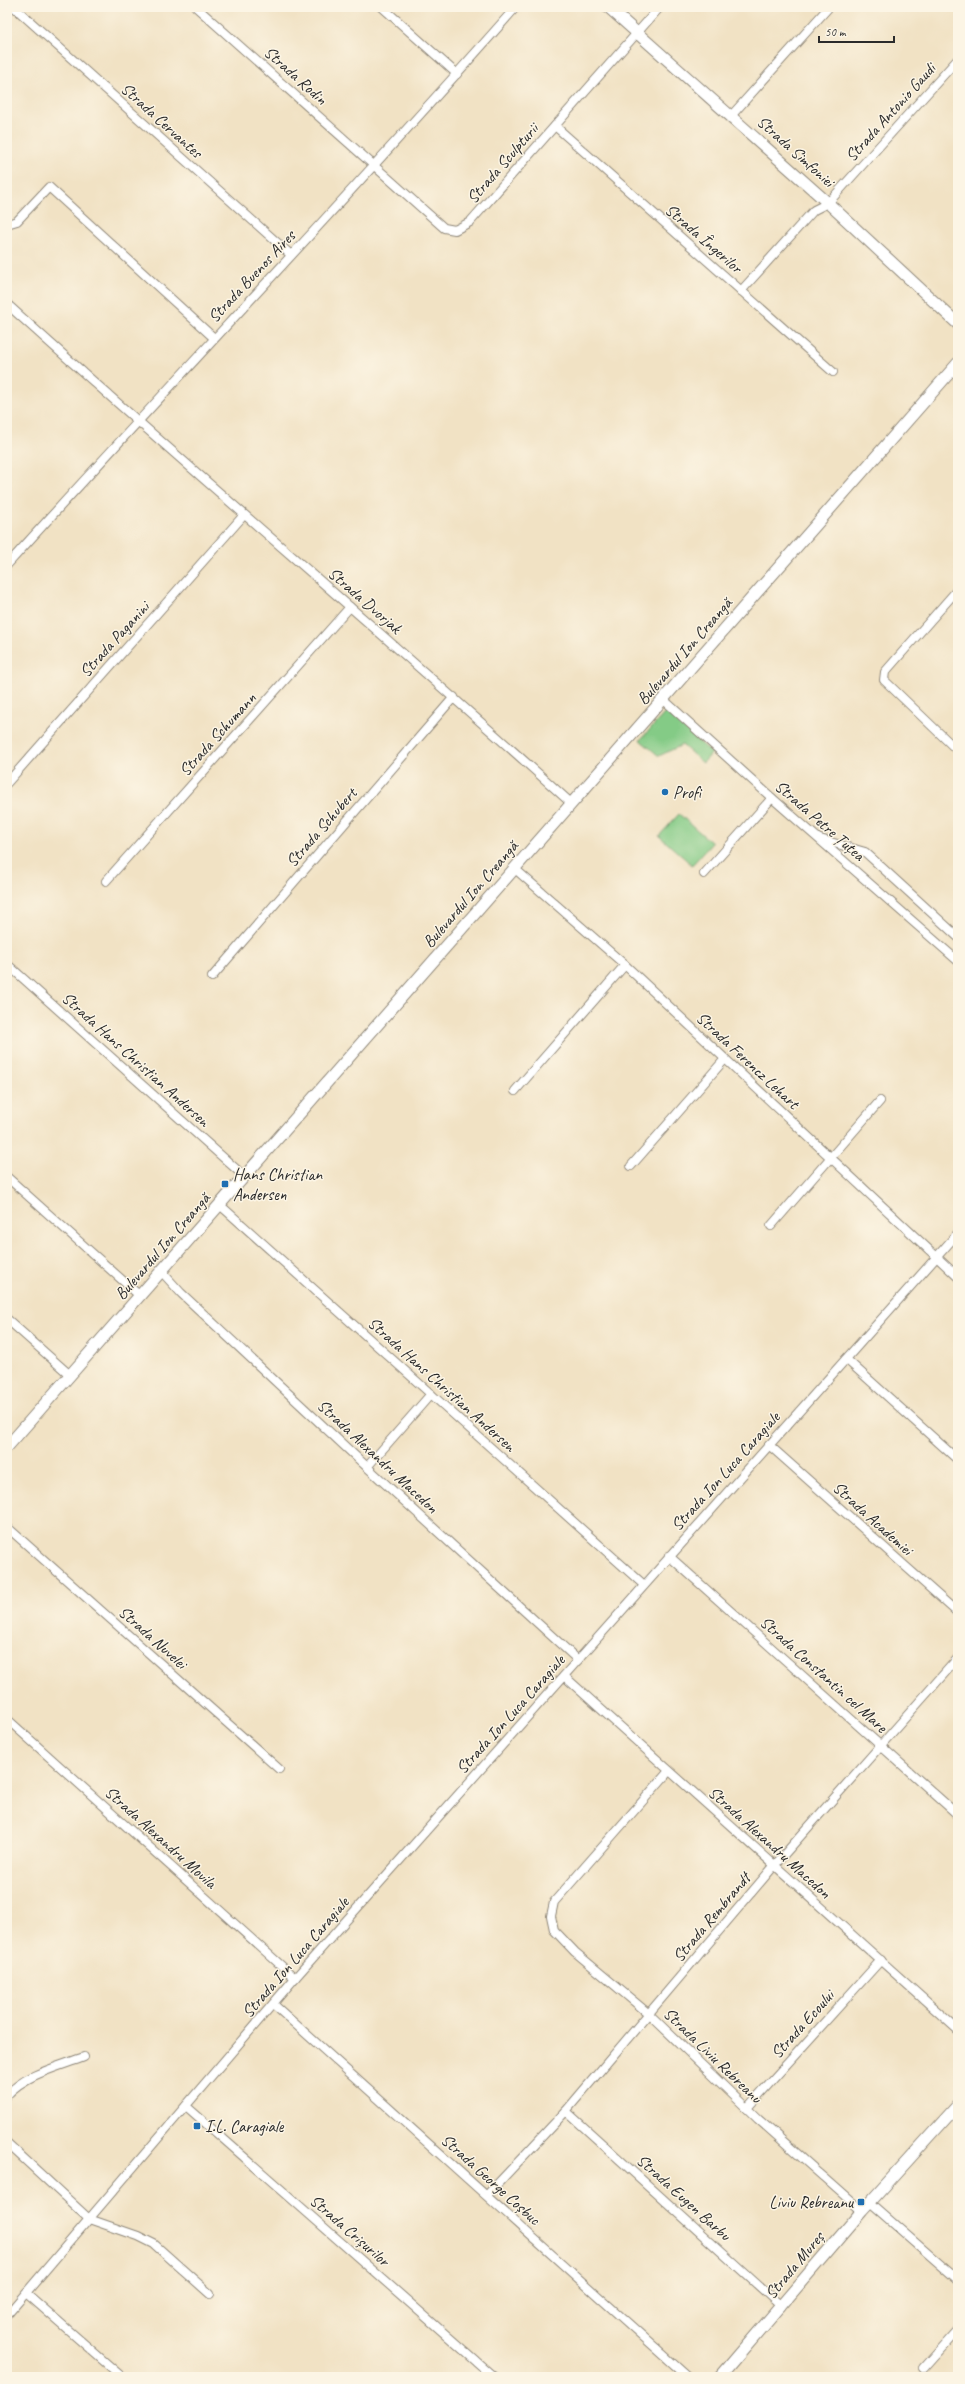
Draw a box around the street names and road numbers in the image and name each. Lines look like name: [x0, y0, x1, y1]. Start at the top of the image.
street label: Strada Rodin: [260, 42, 332, 109]
street label: Strada Antonio Gaudi: [841, 57, 941, 166]
street label: Strada Cervantes: [116, 78, 208, 163]
street label: Strada Simfoniei: [753, 111, 840, 193]
street label: Strada Sculpturii: [462, 117, 545, 208]
street label: Strada Îngerilor: [661, 199, 748, 279]
street label: Strada Buenos Aires: [203, 224, 301, 327]
street label: Strada Dvorjak: [324, 563, 407, 639]
street label: Bulevardul Ion Creangă: [632, 592, 738, 709]
street label: Strada Paganini: [75, 595, 156, 682]
street label: Strada Schumann: [174, 688, 261, 781]
street label: Strada Petre Țuțea: [770, 776, 870, 866]
street label: Strada Schubert: [281, 782, 363, 871]
street label: Bulevardul Ion Creangă: [418, 835, 524, 952]
street label: Strada Hans Christian Andersen: [57, 987, 215, 1132]
street label: Strada Ferencz Lehart: [692, 1007, 805, 1115]
street label: Bulevardul Ion Creangă: [110, 1187, 216, 1304]
street label: Strada Hans Christian Andersen: [363, 1312, 521, 1457]
street label: Strada Alexandru Macedon: [313, 1395, 443, 1518]
street label: Strada Ion Luca Caragiale: [666, 1406, 785, 1535]
street label: Strada Academiei: [828, 1477, 918, 1561]
street label: Strada Nuvelei: [114, 1601, 193, 1675]
street label: Strada Constantin cel Mare: [756, 1612, 893, 1738]
street label: Strada Ion Luca Caragiale: [451, 1649, 570, 1778]
street label: Strada Alexandru Movila: [100, 1782, 222, 1894]
street label: Strada Alexandru Macedon: [704, 1782, 836, 1903]
street label: Strada Rembrandt: [668, 1867, 756, 1966]
street label: Strada Ion Luca Caragiale: [237, 1892, 354, 2022]
street label: Strada Ecoului: [766, 1984, 841, 2063]
street label: Strada Liviu Rebreanu: [659, 2003, 768, 2109]
street label: Strada George Coșbuc: [437, 2129, 545, 2230]
street label: Strada Eugen Barbu: [632, 2150, 736, 2246]
street label: Strada Crișurilor: [305, 2190, 395, 2272]
street label: Strada Mureș: [760, 2226, 830, 2303]

